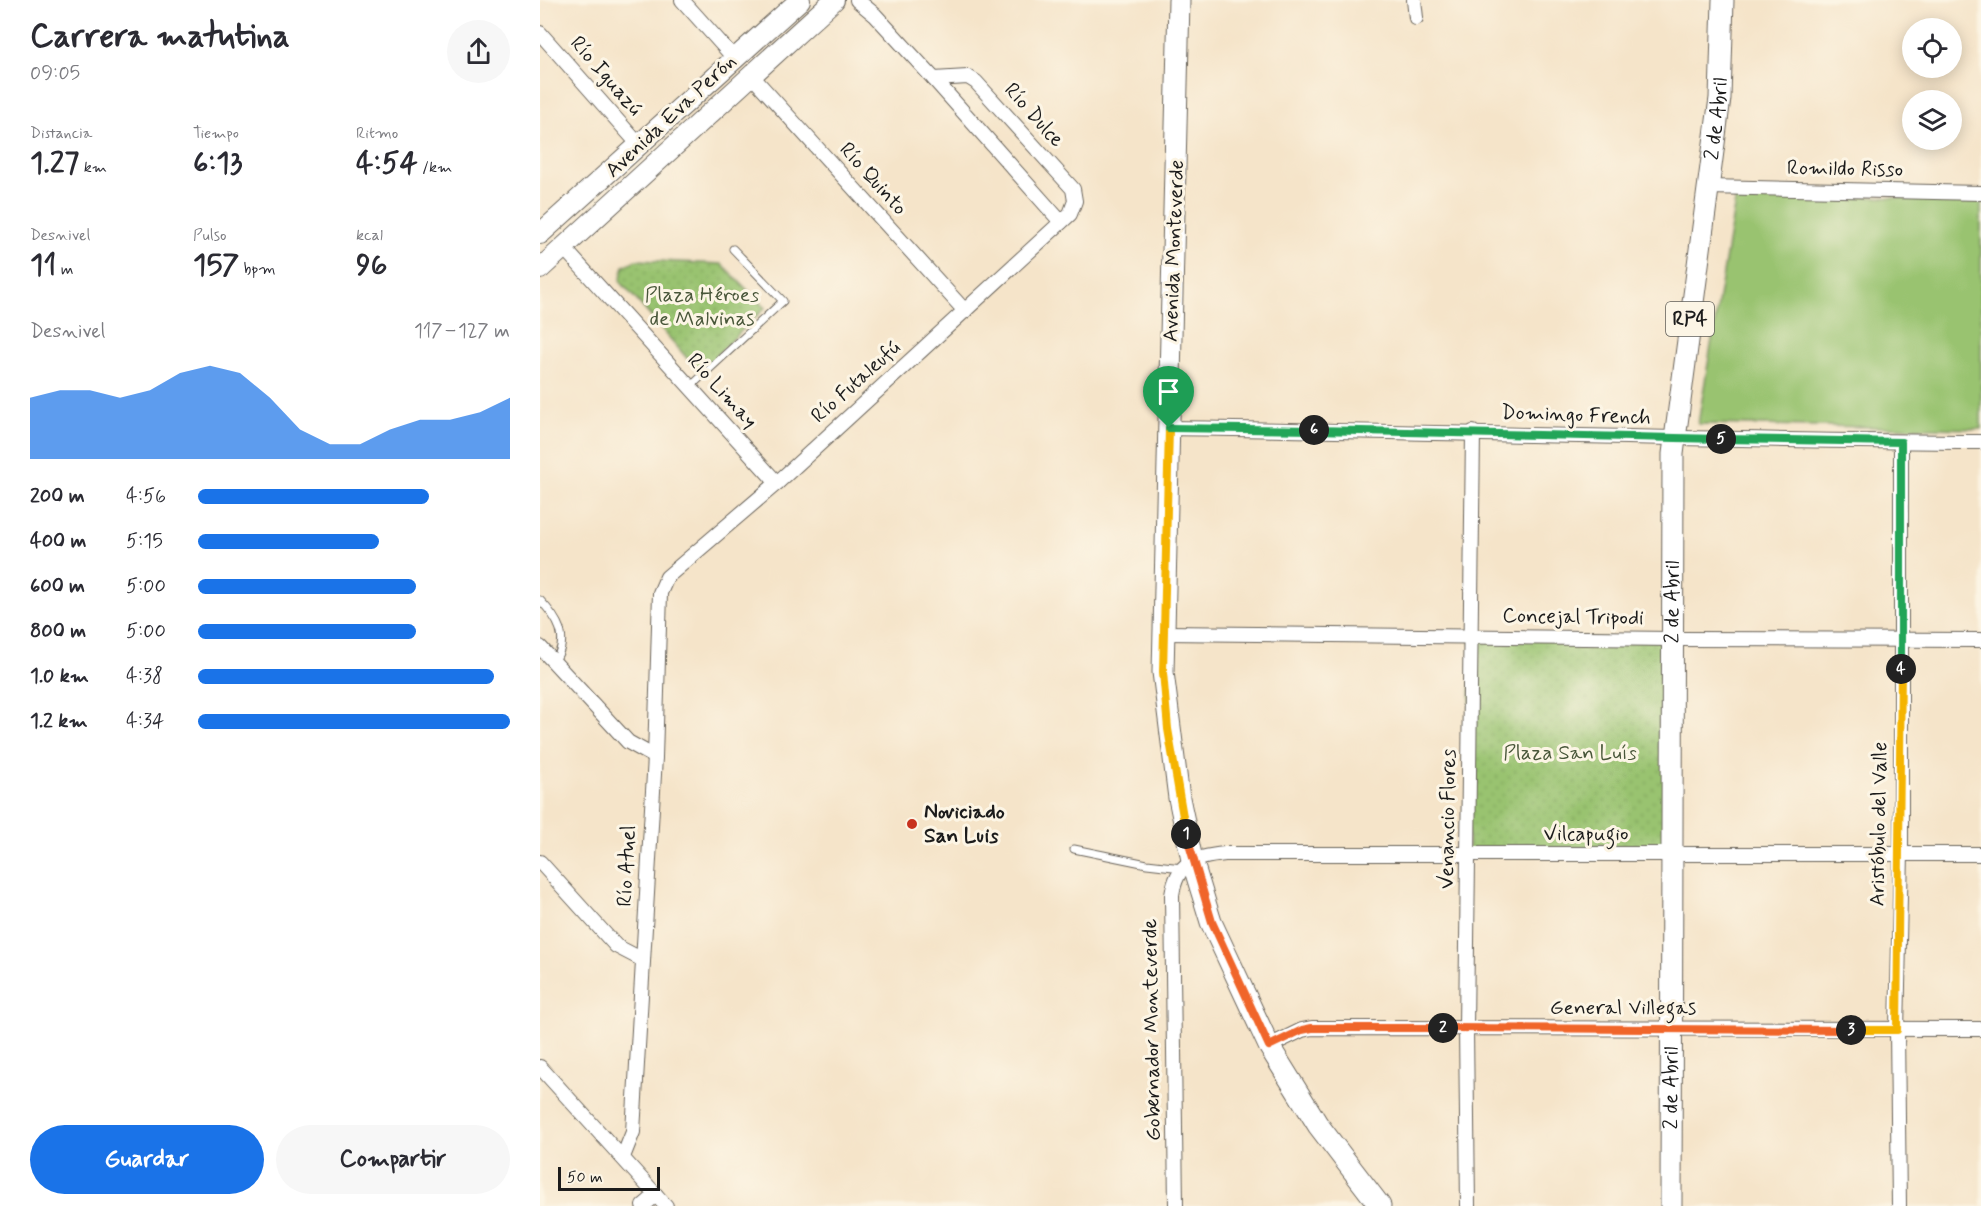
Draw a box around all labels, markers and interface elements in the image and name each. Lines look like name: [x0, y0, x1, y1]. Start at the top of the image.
text: Carrera matutina: [30, 15, 290, 59]
map controls: [1902, 18, 1962, 150]
button: locate: [1902, 18, 1962, 78]
button: share: [447, 20, 510, 83]
street label: Río Iguazú: [563, 30, 649, 122]
street label: Avenida Eva Perón: [599, 48, 743, 184]
text: 09:05: [30, 60, 80, 87]
street label: Río Dulce: [998, 77, 1070, 153]
street label: 2 de Abril: [1698, 77, 1735, 162]
button: layers: [1902, 90, 1962, 150]
text: Distancia: [30, 123, 92, 144]
text: Tiempo: [193, 123, 239, 144]
text: Ritmo: [356, 123, 398, 144]
street label: Río Quinto: [833, 136, 913, 222]
text: 1.27: [30, 144, 79, 183]
text: 6:13: [193, 144, 242, 183]
text: 4:54: [356, 144, 418, 183]
street label: Romildo Risso: [1787, 154, 1903, 184]
text: km: [79, 157, 107, 178]
text: /km: [418, 157, 452, 178]
street label: Avenida Monteverde: [1157, 159, 1191, 343]
text: Desnivel: [30, 225, 90, 246]
text: Pulso: [193, 225, 227, 246]
text: kcal: [356, 225, 383, 246]
text: 11: [30, 246, 56, 285]
text: 157: [193, 246, 239, 285]
text: 96: [356, 246, 387, 285]
text: m: [56, 259, 73, 280]
text: bpm: [239, 259, 276, 280]
park label: Plaza Héroes de Malvinas: [645, 281, 759, 333]
road number: RP4: [1666, 302, 1714, 336]
text: Desnivel: [30, 318, 105, 345]
text: 117–127 m: [414, 318, 510, 345]
street label: Río Futaleufú: [805, 334, 907, 430]
street label: Río Limay: [681, 347, 763, 435]
pin: [1143, 366, 1194, 428]
icon: arrive: [1152, 375, 1185, 408]
street label: Domingo French: [1501, 398, 1651, 432]
pin: 6: [1299, 415, 1329, 445]
text: 6: [1310, 419, 1318, 440]
pin: 5: [1706, 424, 1736, 454]
text: 5: [1716, 428, 1726, 449]
text: 200 m: [30, 483, 85, 510]
text: 4:56: [126, 483, 166, 510]
text: 400 m: [30, 528, 86, 555]
text: 5:15: [126, 528, 163, 555]
street label: 2 de Abril: [1658, 560, 1687, 644]
text: 600 m: [30, 573, 85, 600]
text: 5:00: [126, 573, 166, 600]
street label: Concejal Tripodi: [1502, 602, 1644, 632]
text: 800 m: [30, 618, 86, 645]
text: 5:00: [126, 618, 166, 645]
pin: 4: [1886, 654, 1916, 684]
text: 4: [1896, 658, 1906, 679]
text: 1.0 km: [30, 663, 89, 690]
text: 4:38: [126, 663, 163, 690]
text: 1.2 km: [30, 708, 87, 735]
text: 4:34: [126, 708, 164, 735]
park label: Plaza San Luís: [1503, 739, 1637, 767]
street label: Aristóbulo del Valle: [1864, 741, 1894, 907]
street label: Venancio Flores: [1433, 749, 1463, 889]
place label: Noviciado San Luis: [924, 798, 1005, 850]
marker: Noviciado San Luis: [905, 817, 919, 831]
pin: 1: [1171, 819, 1201, 849]
street label: Vilcapugio: [1543, 820, 1629, 850]
text: 1: [1182, 823, 1190, 844]
street label: Río Atuel: [611, 824, 643, 908]
street label: Gobernador Monteverde: [1136, 918, 1168, 1141]
street label: General Villegas: [1550, 994, 1696, 1024]
pin: 2: [1428, 1013, 1458, 1043]
pin: 3: [1836, 1015, 1866, 1045]
text: 2: [1439, 1017, 1447, 1038]
text: 3: [1847, 1019, 1855, 1040]
street label: 2 de Abril: [1657, 1046, 1685, 1130]
button: Guardar: [30, 1125, 264, 1194]
button: Compartir: [276, 1125, 510, 1194]
scale bar: [558, 1164, 660, 1192]
text: 50 m: [567, 1167, 603, 1188]

